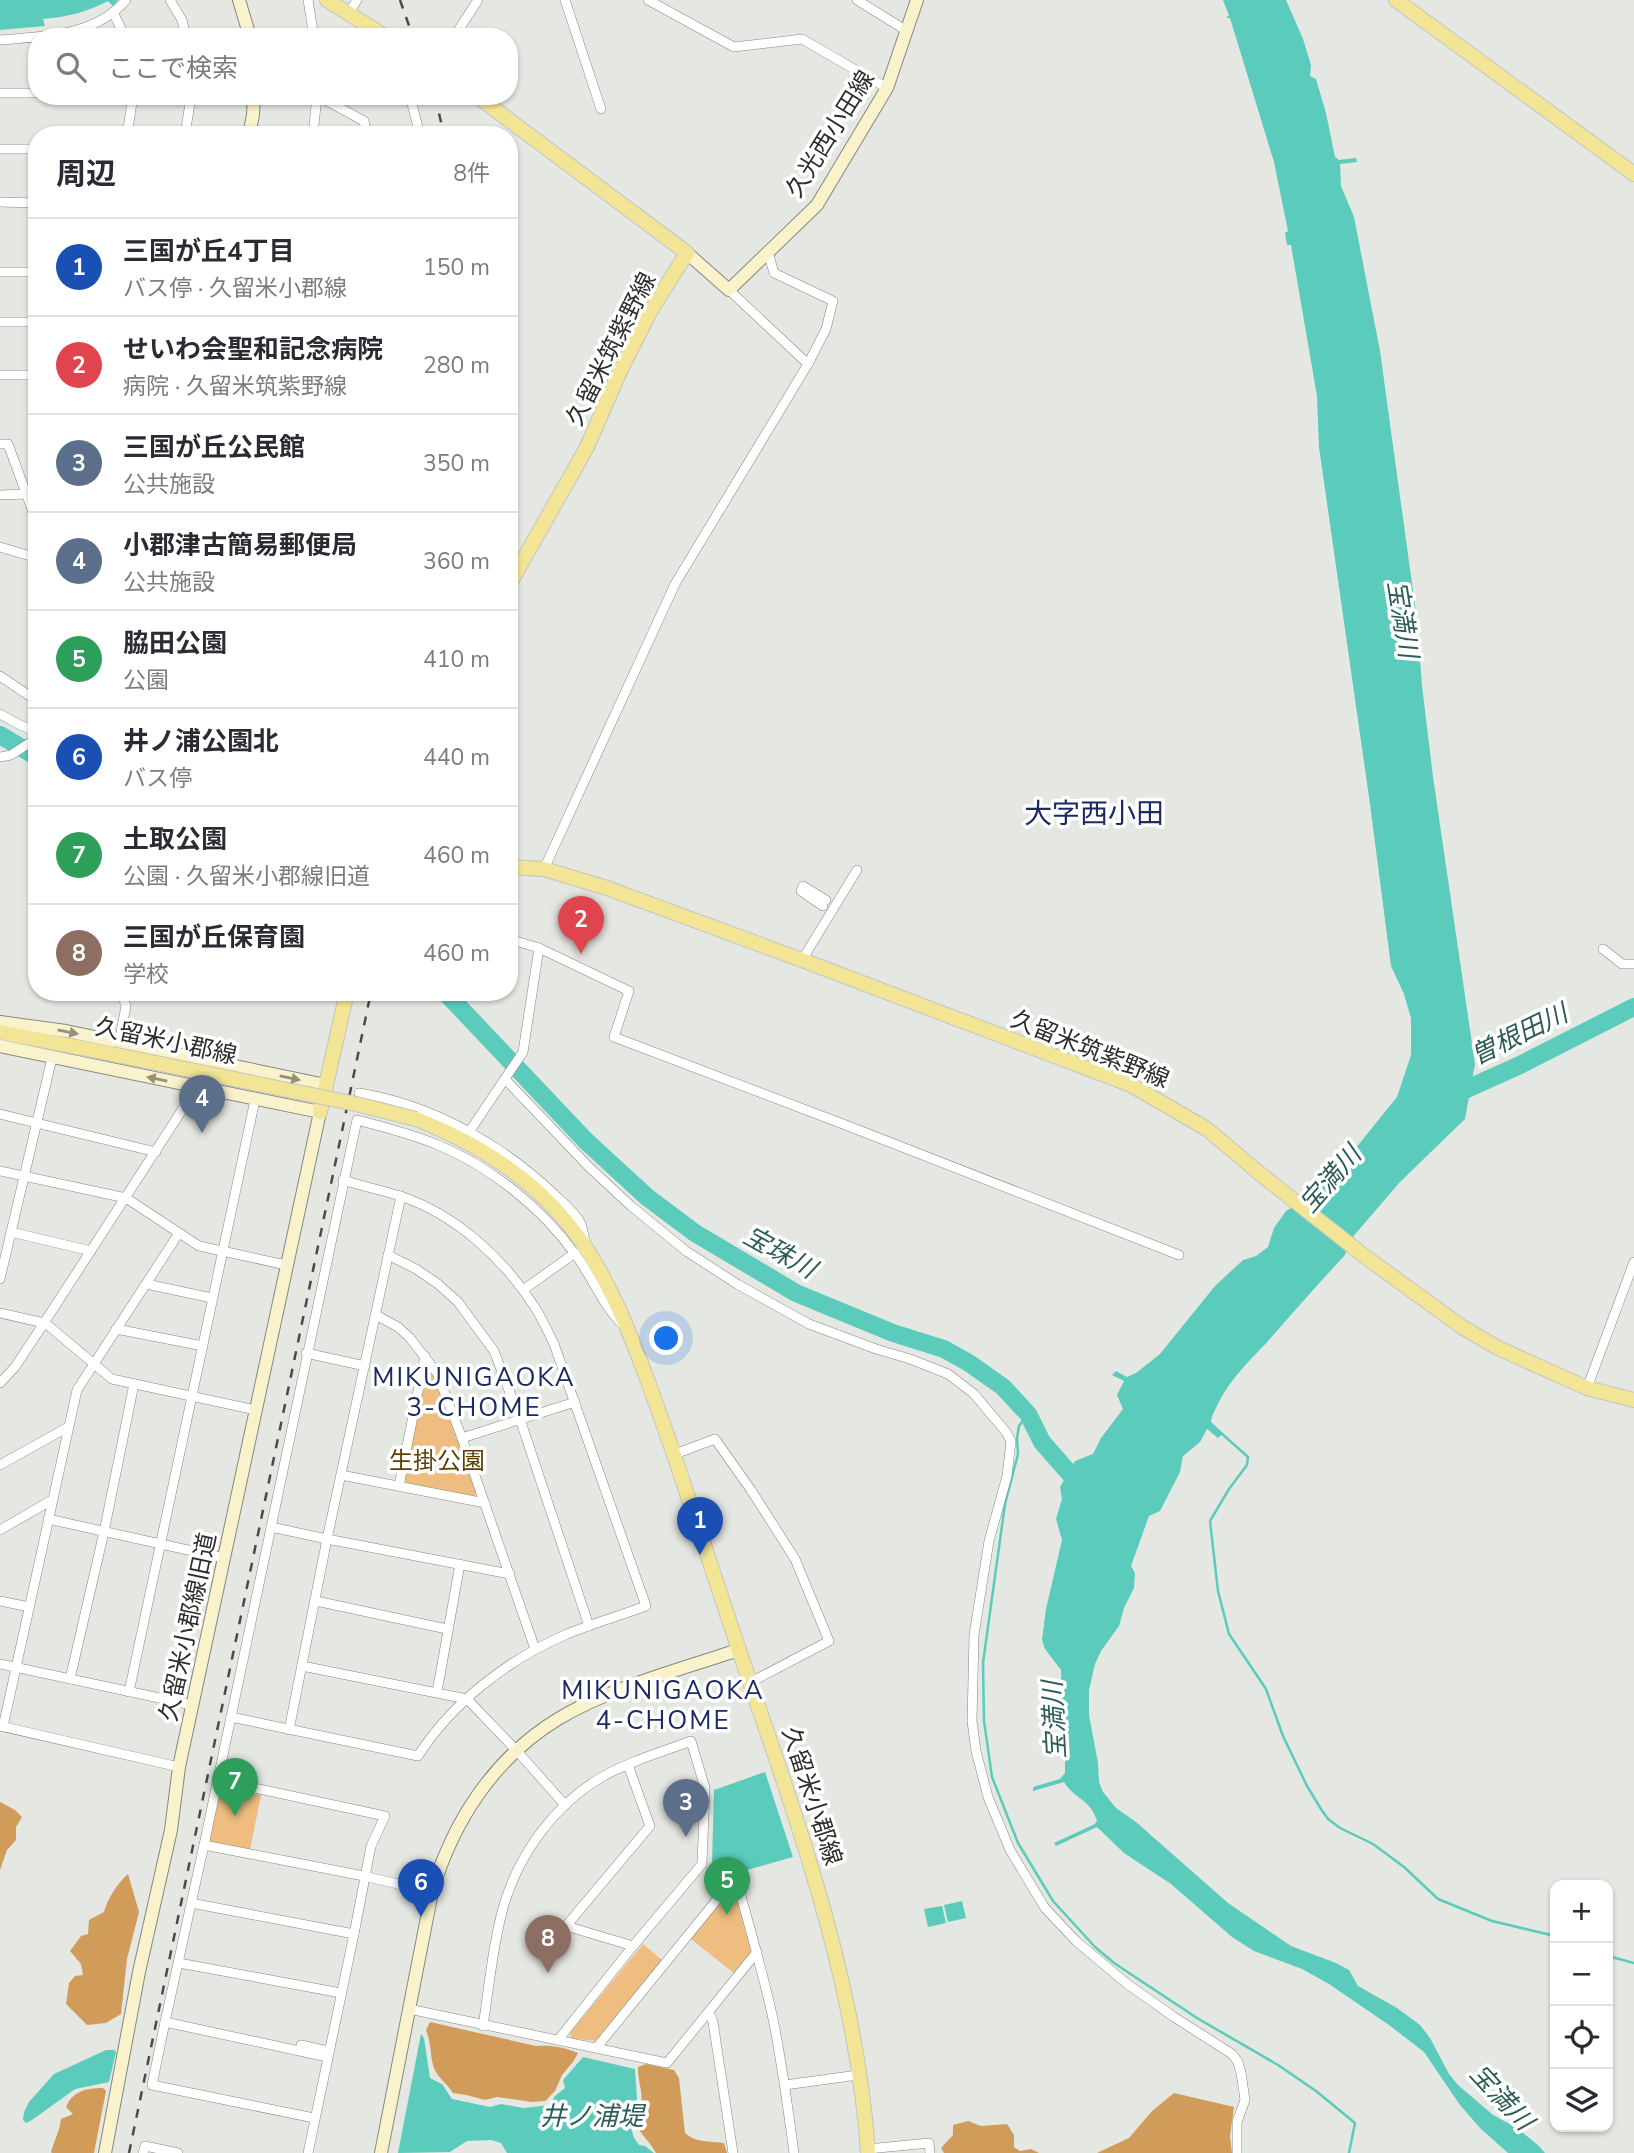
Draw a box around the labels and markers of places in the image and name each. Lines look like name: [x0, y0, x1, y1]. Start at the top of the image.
pin: 2: [558, 896, 604, 954]
pin: 4: [179, 1075, 225, 1133]
pin: 1: [677, 1497, 723, 1555]
pin: 7: [212, 1758, 258, 1816]
pin: 3: [663, 1779, 709, 1837]
pin: 5: [704, 1857, 750, 1915]
pin: 6: [398, 1859, 444, 1917]
pin: 8: [525, 1915, 571, 1973]

